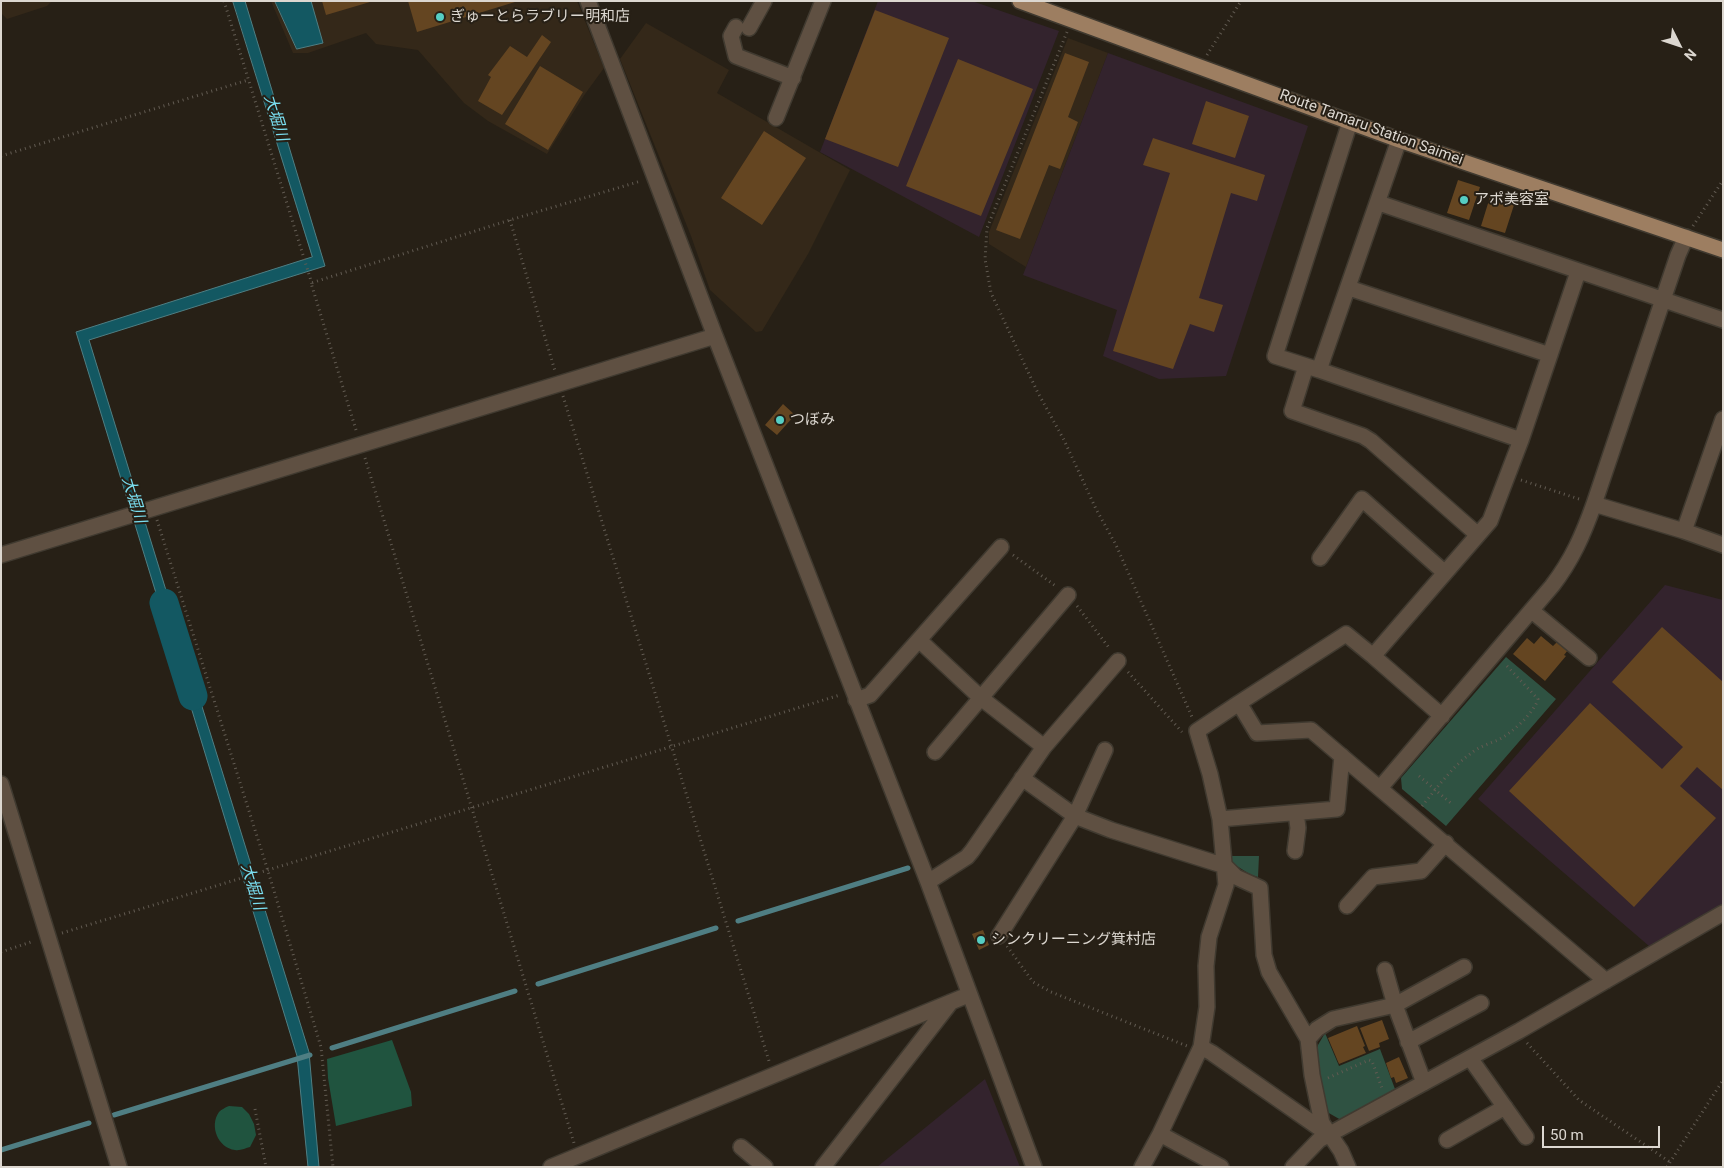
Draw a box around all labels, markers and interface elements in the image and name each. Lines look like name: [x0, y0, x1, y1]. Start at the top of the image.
place label: ぎゅーとらラブリー明和店: [450, 8, 630, 26]
marker: ぎゅーとらラブリー明和店: [434, 11, 446, 23]
north arrow: [1654, 20, 1704, 70]
text: N: [1681, 46, 1700, 64]
street label: Route Tamaru Station Saimei: [1277, 86, 1465, 170]
water label: 大堀川: [259, 92, 291, 144]
place label: アポ美容室: [1474, 191, 1549, 209]
marker: アポ美容室: [1458, 194, 1470, 206]
place label: つぼみ: [790, 411, 835, 429]
marker: つぼみ: [774, 414, 786, 426]
water label: 大堀川: [117, 474, 149, 526]
water label: 大堀川: [236, 861, 268, 913]
place label: シンクリーニング箕村店: [991, 931, 1156, 949]
marker: シンクリーニング箕村店: [975, 934, 987, 946]
scale bar: [1544, 1116, 1662, 1148]
text: 50 m: [1550, 1126, 1584, 1144]

